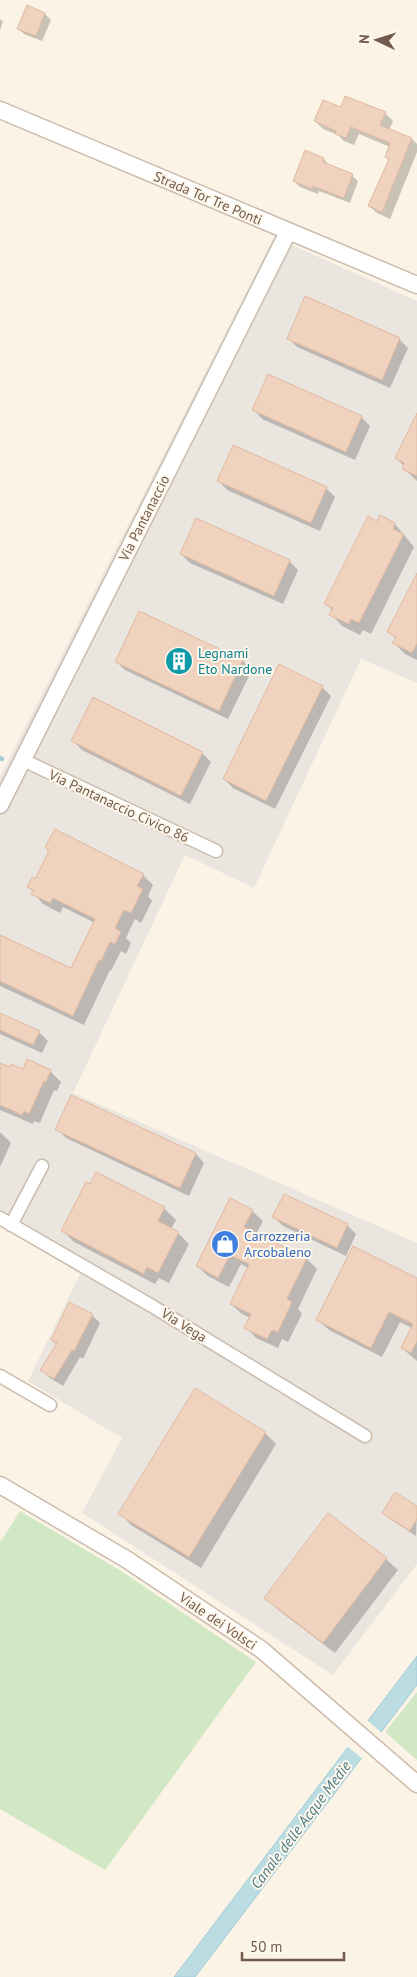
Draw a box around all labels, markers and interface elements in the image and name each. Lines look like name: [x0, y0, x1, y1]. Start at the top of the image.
north arrow: [352, 15, 402, 65]
text: N: [355, 34, 373, 44]
street label: Strada Tor Tre Ponti: [151, 167, 265, 229]
street label: Via Pantanaccio: [114, 472, 173, 565]
place label: Legnami Eto Nardone: [198, 644, 272, 678]
building icon: Legnami Eto Nardone: [164, 646, 194, 676]
street label: Via Pantanaccio Civico 86: [45, 765, 192, 846]
place label: Carrozzeria Arcobaleno: [244, 1227, 311, 1261]
shop icon: Carrozzeria Arcobaleno: [210, 1229, 240, 1259]
street label: Via Vega: [157, 1303, 210, 1346]
street label: Viale dei Volsci: [175, 1588, 260, 1654]
water label: Canale delle Acque Medie: [246, 1757, 355, 1892]
scale bar: [242, 1930, 344, 1962]
text: 50 m: [250, 1937, 283, 1956]

